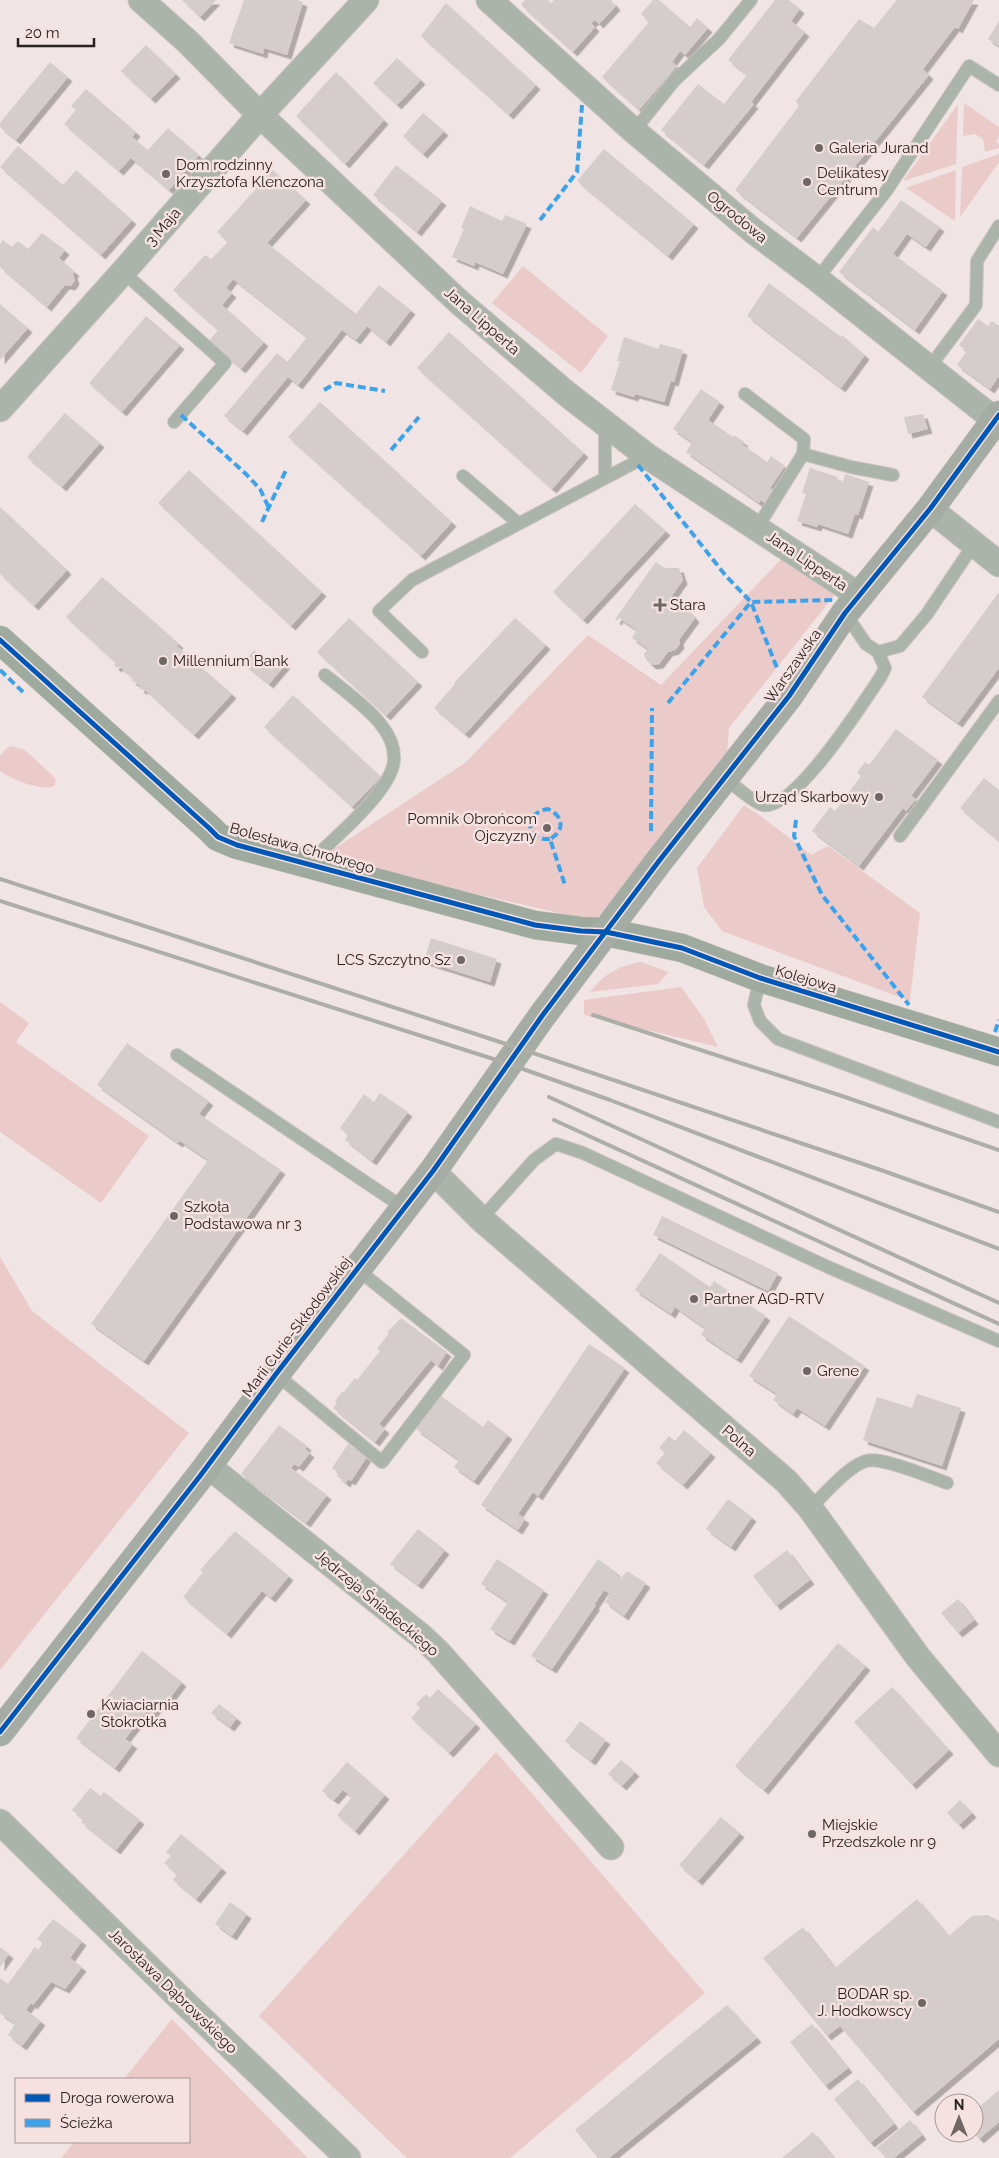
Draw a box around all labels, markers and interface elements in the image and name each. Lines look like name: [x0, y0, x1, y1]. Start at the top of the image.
scale bar: [18, 15, 94, 47]
text: 20 m: [25, 24, 60, 42]
place label: Galeria Jurand: [829, 139, 928, 157]
marker: Galeria Jurand: [813, 142, 825, 154]
place label: Dom rodzinny Krzysztofa Klenczona: [176, 156, 324, 191]
place label: Delikatesy Centrum: [817, 164, 889, 199]
marker: Dom rodzinny Krzysztofa Klenczona: [160, 168, 172, 180]
marker: Delikatesy Centrum: [801, 176, 813, 188]
street label: Ogrodowa: [703, 187, 771, 247]
street label: 3 Maja: [142, 204, 184, 250]
street label: Jana Lipperta: [441, 283, 523, 359]
street label: Jana Lipperta: [763, 527, 851, 595]
place label: Stara: [670, 596, 706, 614]
marker: Stara: [654, 599, 666, 611]
street label: Warszawska: [761, 626, 825, 706]
place label: Millennium Bank: [173, 652, 289, 670]
marker: Millennium Bank: [157, 655, 169, 667]
place label: Urząd Skarbowy: [755, 788, 869, 806]
marker: Urząd Skarbowy: [873, 791, 885, 803]
place label: Pomnik Obrońcom Ojczyzny: [407, 810, 537, 845]
street label: Bolesława Chrobrego: [228, 819, 376, 877]
marker: Pomnik Obrońcom Ojczyzny: [541, 822, 553, 834]
place label: LCS Szczytno Sz: [336, 951, 451, 969]
marker: LCS Szczytno Sz: [455, 954, 467, 966]
street label: Kolejowa: [773, 961, 839, 997]
place label: Szkoła Podstawowa nr 3: [184, 1198, 302, 1233]
marker: Szkoła Podstawowa nr 3: [168, 1210, 180, 1222]
street label: Marii Curie-Skłodowskiej: [238, 1253, 356, 1401]
place label: Partner AGD-RTV: [704, 1290, 824, 1308]
marker: Partner AGD-RTV: [688, 1293, 700, 1305]
place label: Grene: [817, 1362, 859, 1380]
marker: Grene: [801, 1365, 813, 1377]
street label: Polna: [718, 1421, 760, 1461]
street label: Jędrzeja Śniadeckiego: [312, 1546, 443, 1660]
place label: Kwiaciarnia Stokrotka: [101, 1696, 179, 1731]
marker: Kwiaciarnia Stokrotka: [85, 1708, 97, 1720]
place label: Miejskie Przedszkole nr 9: [822, 1816, 936, 1851]
marker: Miejskie Przedszkole nr 9: [806, 1828, 818, 1840]
street label: Jarosława Dąbrowskiego: [105, 1925, 241, 2057]
place label: BODAR sp. J. Hodkowscy: [817, 1985, 912, 2020]
marker: BODAR sp. J. Hodkowscy: [916, 1997, 928, 2009]
legend: [15, 2078, 190, 2143]
text: Droga rowerowa: [60, 2089, 174, 2107]
north arrow: [934, 2093, 984, 2143]
text: N: [954, 2097, 964, 2113]
text: Ścieżka: [60, 2114, 113, 2132]

